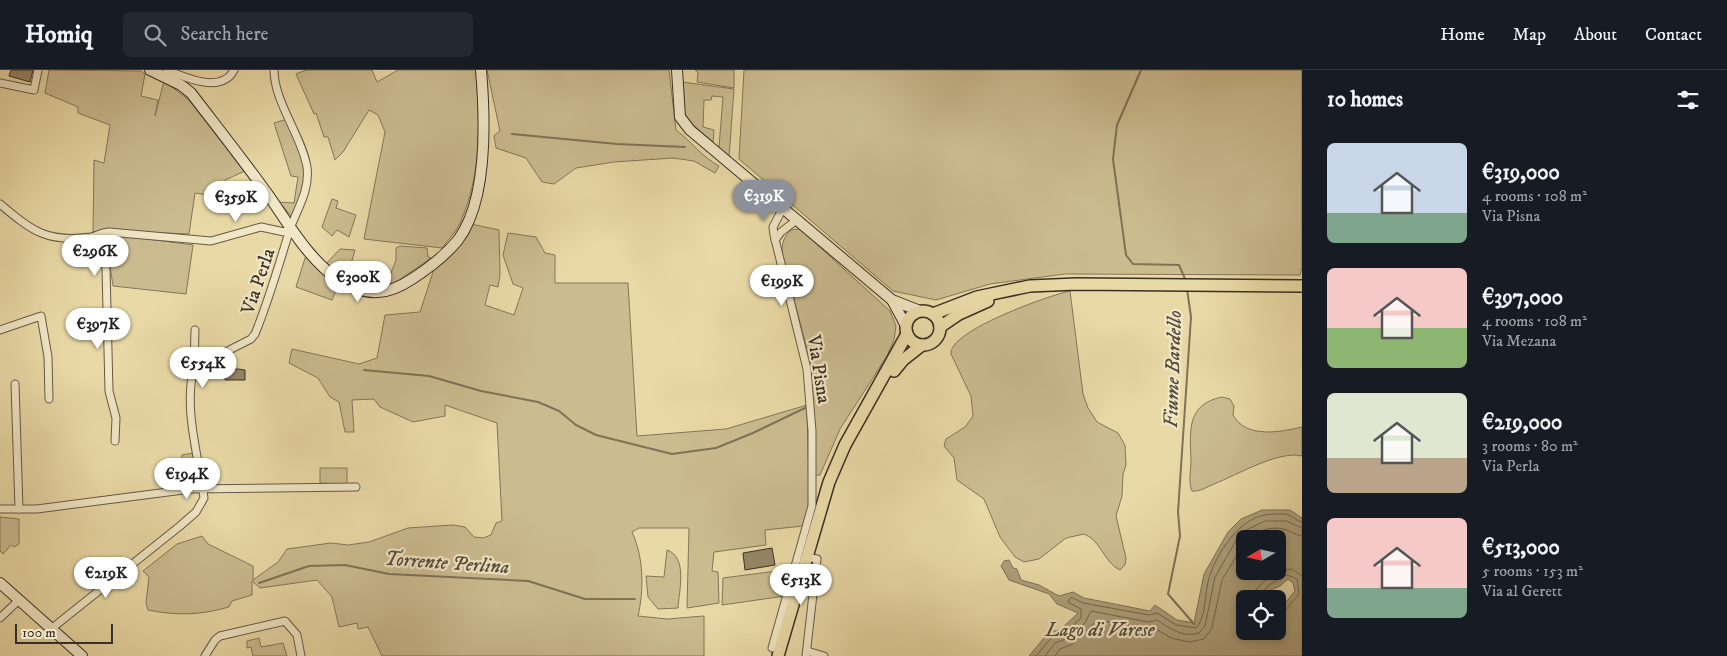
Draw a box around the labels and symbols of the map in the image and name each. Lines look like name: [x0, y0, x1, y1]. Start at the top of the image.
pin: €359K: [201, 180, 271, 223]
pin: €319K: [729, 180, 799, 222]
pin: €296K: [60, 234, 130, 277]
street label: Via Perla: [236, 245, 280, 318]
pin: €300K: [323, 260, 393, 303]
pin: €199K: [747, 264, 817, 307]
pin: €397K: [63, 308, 133, 350]
water label: Fiume Bardello: [1159, 310, 1188, 428]
street label: Via Pisna: [802, 332, 835, 405]
pin: €554K: [168, 346, 238, 389]
pin: €194K: [152, 458, 222, 500]
north arrow: [1236, 530, 1286, 580]
water label: Torrente Perlina: [384, 547, 510, 580]
pin: €219K: [71, 556, 141, 599]
pin: €513K: [766, 564, 836, 606]
water label: Lago di Varese: [1044, 618, 1156, 643]
scale bar: [15, 621, 112, 644]

